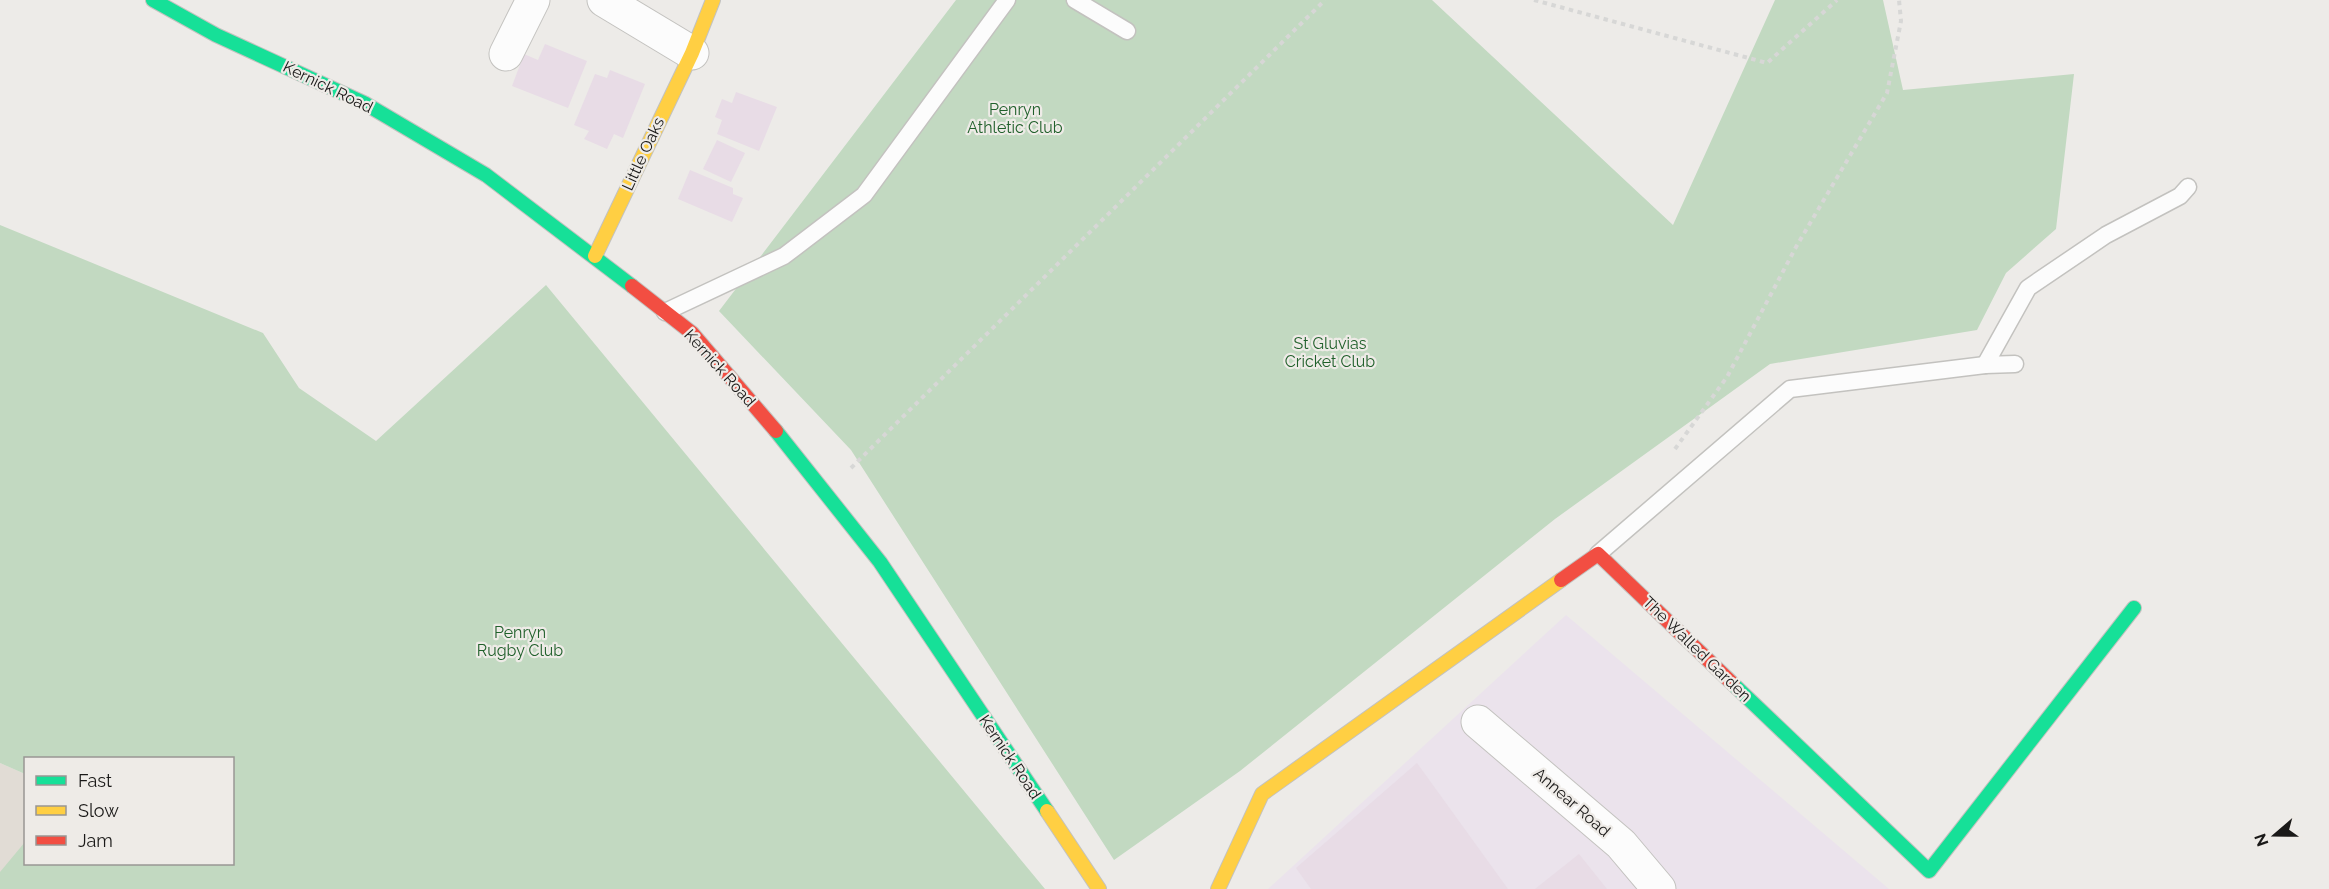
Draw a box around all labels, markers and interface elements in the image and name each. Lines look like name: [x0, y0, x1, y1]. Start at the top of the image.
street label: Kernick Road: [280, 57, 376, 117]
park label: Penryn Athletic Club: [967, 100, 1063, 137]
street label: Little Oaks: [618, 114, 668, 193]
street label: Kernick Road: [680, 325, 760, 411]
park label: St Gluvias Cricket Club: [1285, 334, 1375, 371]
street label: The Walled Garden: [1639, 593, 1755, 705]
park label: Penryn Rugby Club: [477, 623, 563, 660]
street label: Kernick Road: [975, 711, 1045, 803]
legend: [24, 757, 234, 865]
street label: Annear Road: [1530, 764, 1614, 840]
text: Fast: [78, 770, 112, 791]
text: Slow: [78, 800, 119, 821]
north arrow: [2245, 805, 2305, 865]
text: Jam: [78, 830, 113, 851]
text: N: [2250, 831, 2272, 849]

